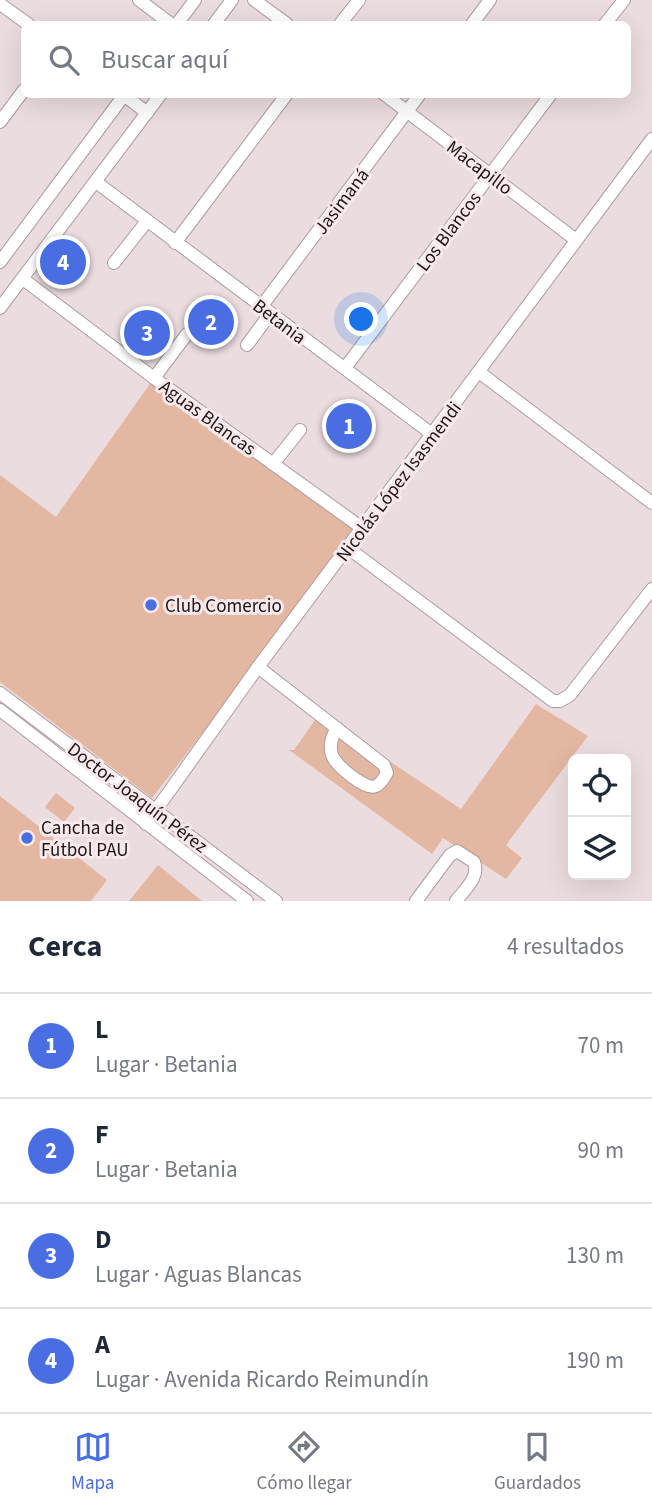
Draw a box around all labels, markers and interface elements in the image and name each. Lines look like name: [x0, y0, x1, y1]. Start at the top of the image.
search box: [21, 21, 631, 98]
icon: search: [45, 41, 83, 79]
text: Buscar aquí: [101, 41, 228, 78]
street label: Macapillo: [440, 134, 518, 202]
street label: Jasimaná: [308, 163, 376, 241]
street label: Los Blancos: [410, 186, 488, 277]
pin: 4: [40, 236, 86, 288]
street label: Betania: [247, 293, 311, 351]
pin: 2: [188, 296, 234, 348]
your location: [344, 302, 378, 336]
pin: 3: [124, 307, 170, 359]
street label: Aguas Blancas: [153, 374, 261, 463]
street label: Nicolás López Isasmendi: [330, 396, 468, 568]
pin: 1: [326, 400, 372, 452]
place label: Club Comercio: [165, 593, 282, 620]
marker: Club Comercio: [143, 597, 159, 613]
street label: Doctor Joaquín Pérez: [61, 736, 213, 860]
map controls: [568, 754, 631, 880]
button: locate: [568, 754, 631, 817]
place label: Cancha de Fútbol PAU: [41, 815, 128, 864]
button: layers: [568, 817, 631, 880]
marker: Cancha de Fútbol PAU: [19, 830, 35, 846]
text: Cerca: [28, 925, 102, 968]
text: 4 resultados: [507, 930, 624, 963]
text: L: [95, 1011, 108, 1048]
text: 1: [45, 1029, 57, 1062]
text: 70 m: [577, 1029, 624, 1062]
text: Lugar · Betania: [95, 1048, 238, 1081]
text: F: [95, 1116, 109, 1153]
text: 2: [45, 1134, 57, 1167]
text: 90 m: [577, 1134, 624, 1167]
text: Lugar · Betania: [95, 1153, 238, 1186]
text: D: [95, 1221, 112, 1258]
text: 3: [45, 1239, 57, 1272]
text: 130 m: [566, 1239, 624, 1272]
text: Lugar · Aguas Blancas: [95, 1258, 302, 1291]
text: A: [95, 1326, 110, 1363]
text: 4: [45, 1344, 57, 1377]
text: 190 m: [566, 1344, 624, 1377]
text: Lugar · Avenida Ricardo Reimundín: [95, 1363, 429, 1396]
tab: Mapa: [71, 1428, 114, 1497]
tab: Cómo llegar: [256, 1428, 352, 1497]
tab: Guardados: [494, 1428, 581, 1497]

